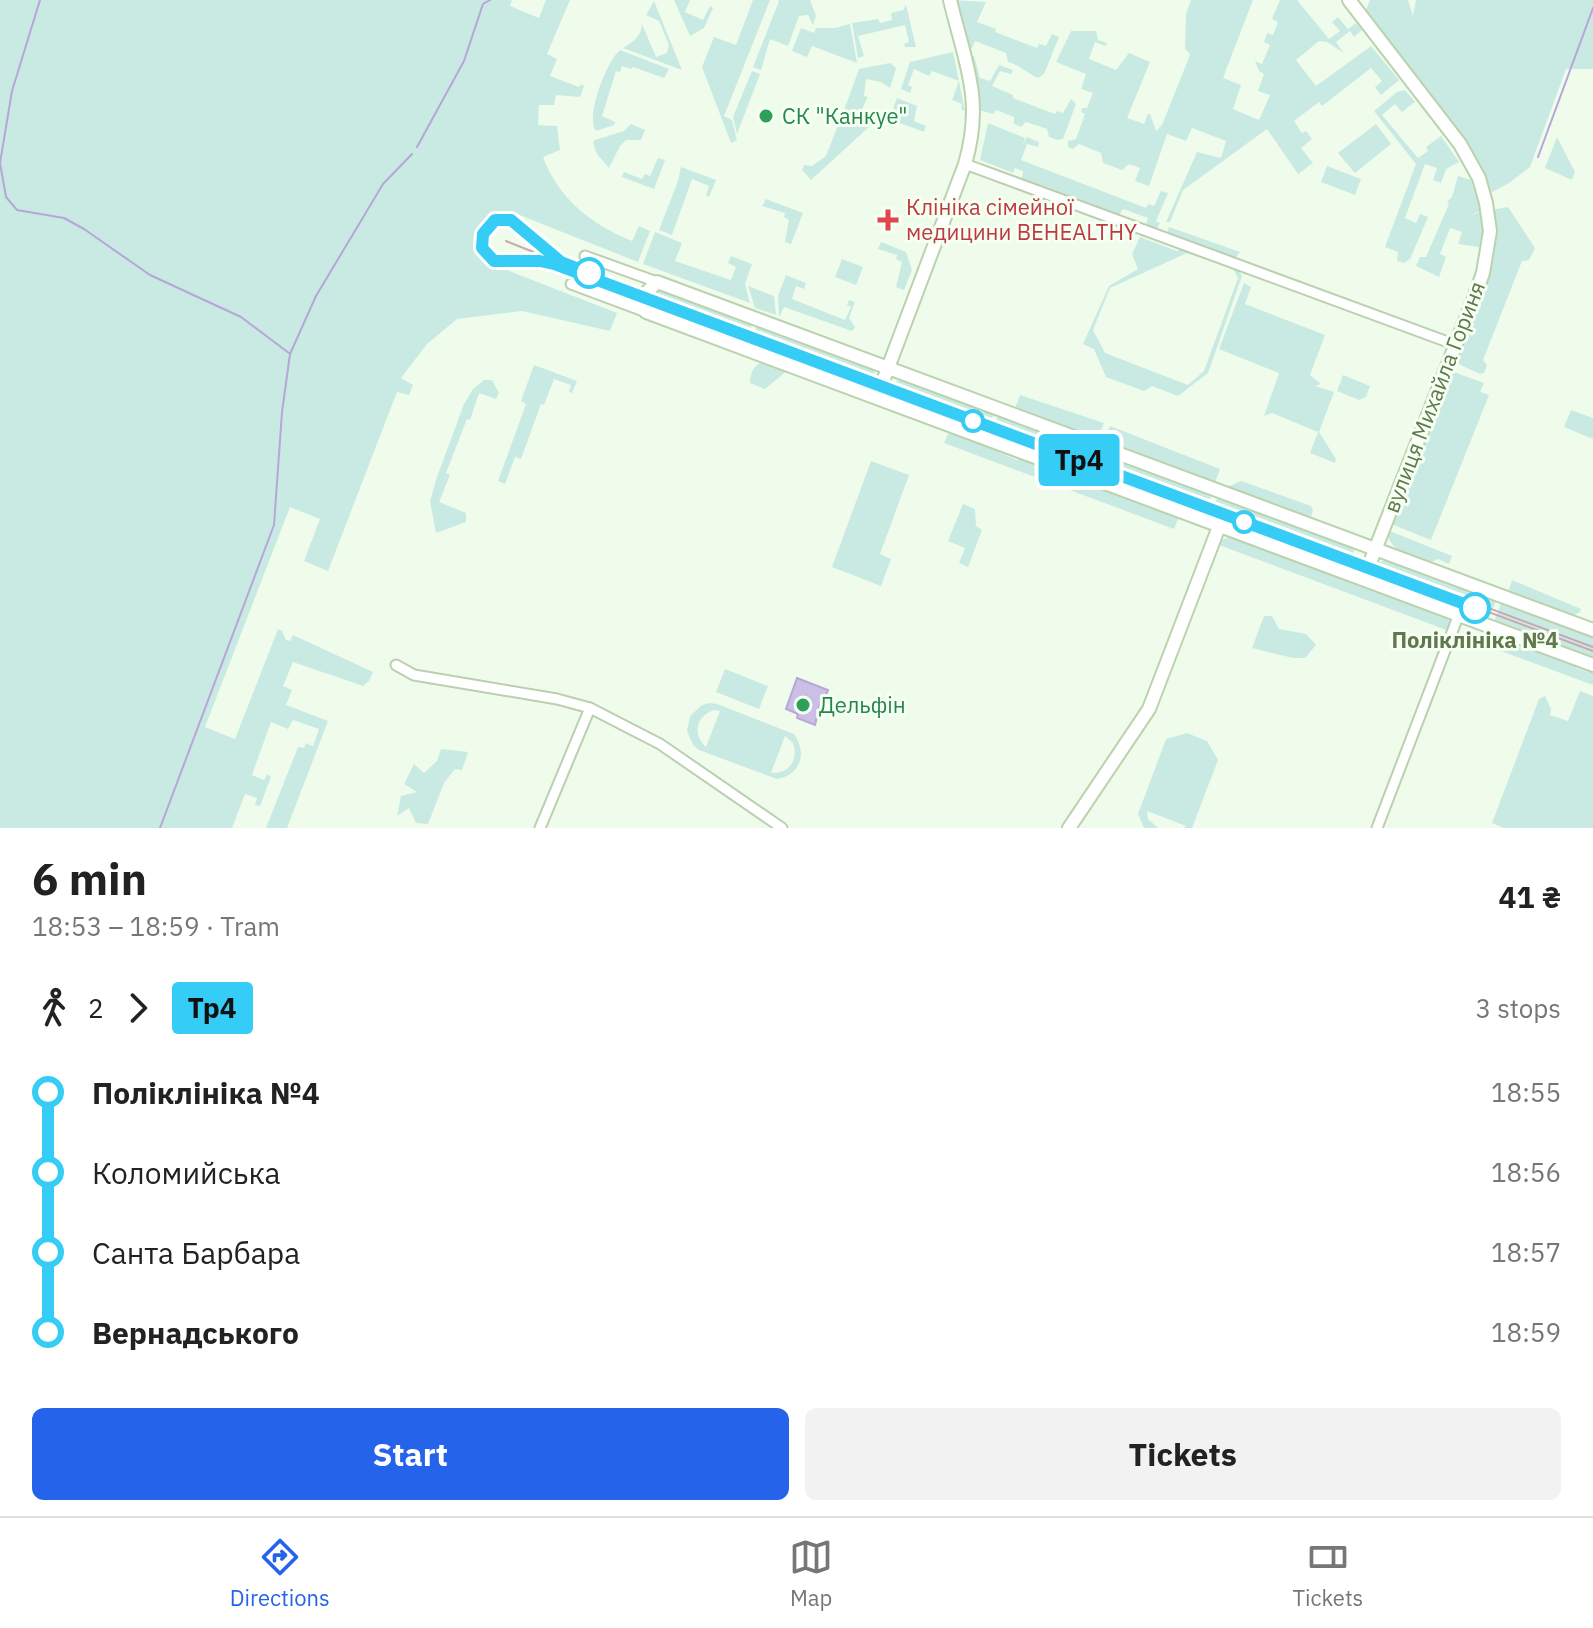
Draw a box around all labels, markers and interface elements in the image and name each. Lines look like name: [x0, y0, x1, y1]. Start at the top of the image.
place label: СК "Канкуе": [782, 101, 907, 130]
marker: СК "Канкуе": [757, 107, 775, 125]
place label: Клініка сімейної медицини BEHEALTHY: [906, 192, 1137, 246]
marker: Клініка сімейної медицини BEHEALTHY: [877, 209, 899, 231]
unlabelled marker: [574, 258, 604, 288]
street label: вулиця Михайла Гориня: [1376, 277, 1491, 517]
unlabelled marker: [962, 410, 984, 432]
line badge: Тр4: [1033, 434, 1125, 486]
text: Тр4: [1055, 441, 1103, 478]
unlabelled marker: [1233, 511, 1255, 533]
marker: Поліклініка №4: [1460, 593, 1490, 623]
place label: Поліклініка №4: [1391, 625, 1559, 654]
place label: Дельфін: [819, 690, 906, 719]
marker: Дельфін: [794, 696, 812, 714]
text: 6 min: [32, 850, 147, 907]
text: 41 ₴: [1499, 877, 1561, 916]
text: 18:53 – 18:59 · Tram: [32, 909, 280, 943]
icon: walk: [32, 986, 76, 1030]
icon: forward: [116, 986, 160, 1030]
text: Тр4: [188, 989, 237, 1026]
text: 2: [88, 991, 104, 1025]
text: 3 stops: [1475, 991, 1561, 1025]
text: Поліклініка №4: [92, 1073, 320, 1112]
text: 18:55: [1491, 1075, 1561, 1109]
text: Коломийська: [92, 1153, 281, 1192]
text: 18:56: [1491, 1155, 1561, 1189]
text: Санта Барбара: [92, 1233, 300, 1272]
text: 18:57: [1491, 1235, 1561, 1269]
text: Вернадського: [92, 1313, 299, 1352]
text: 18:59: [1491, 1315, 1561, 1349]
button: Start: [32, 1408, 789, 1500]
button: Tickets: [805, 1408, 1561, 1500]
tab: Directions: [230, 1535, 330, 1612]
tab: Map: [789, 1535, 833, 1612]
tab: Tickets: [1292, 1535, 1363, 1612]

